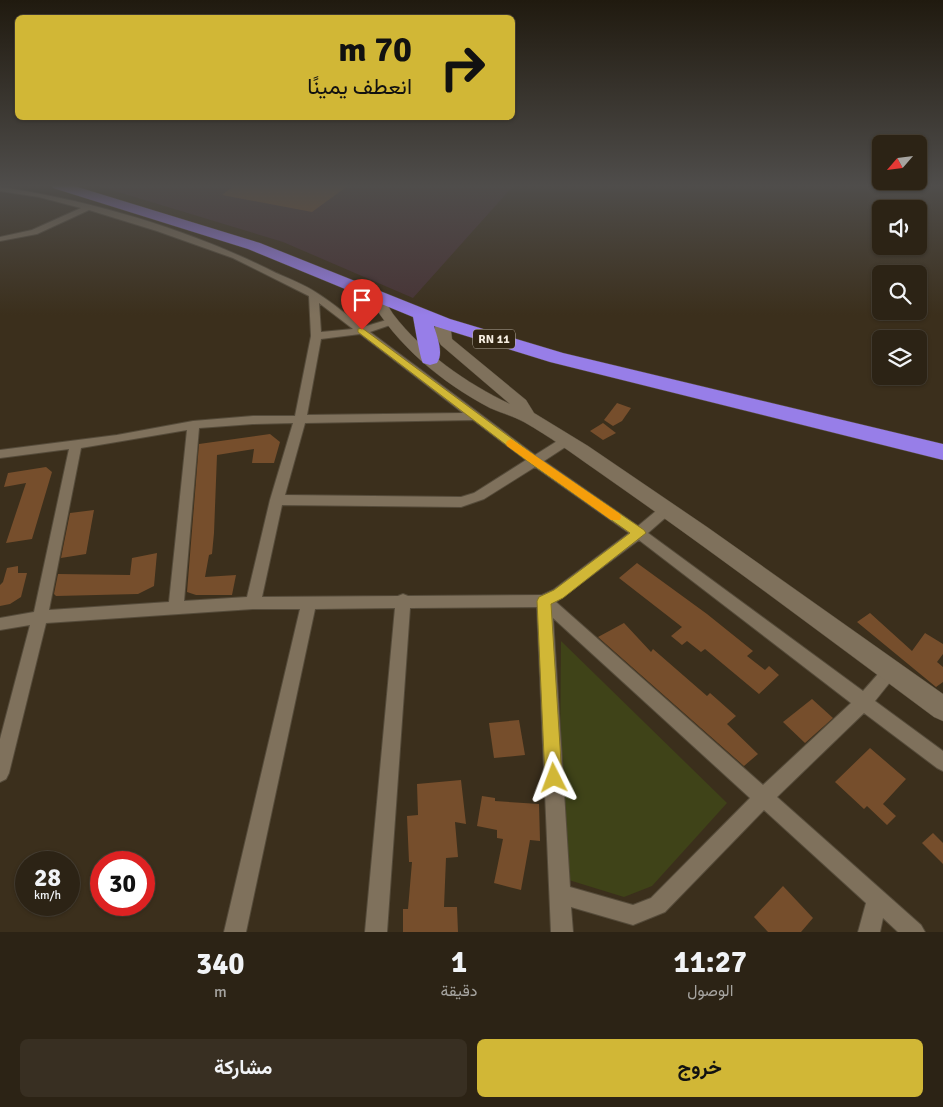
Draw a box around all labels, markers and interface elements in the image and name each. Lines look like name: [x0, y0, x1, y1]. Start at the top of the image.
text: 70 m: [338, 28, 412, 71]
icon: right: [430, 35, 495, 100]
text: انعطف يمينًا: [307, 73, 412, 100]
north arrow: [872, 135, 928, 190]
map controls: [872, 135, 927, 385]
button: sound: [872, 200, 927, 255]
button: search: [872, 265, 927, 320]
pin: [341, 279, 383, 330]
icon: arrive: [348, 286, 376, 314]
road number: RN 11: [473, 329, 515, 348]
button: layers: [872, 330, 927, 385]
position arrow: [527, 751, 579, 803]
speed limit sign: 30: [90, 851, 155, 916]
text: 28: [34, 862, 61, 893]
text: km/h: [34, 888, 61, 903]
text: 1: [451, 944, 467, 981]
text: 11:27: [673, 944, 747, 981]
text: 340: [196, 946, 245, 983]
text: دقيقة: [440, 981, 478, 1001]
text: الوصول: [687, 981, 733, 1001]
text: m: [214, 982, 227, 1002]
button: مشاركة: [20, 1039, 467, 1097]
button: خروج: [477, 1039, 923, 1097]

